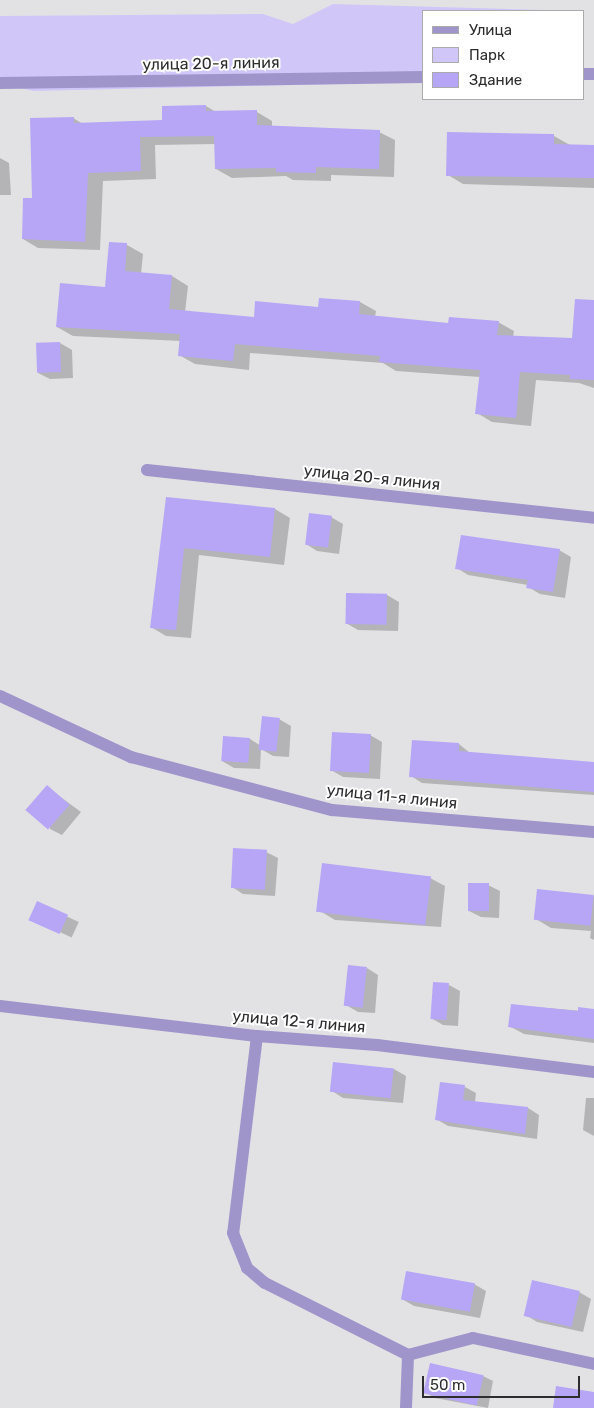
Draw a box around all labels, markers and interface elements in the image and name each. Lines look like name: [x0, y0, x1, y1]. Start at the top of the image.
legend: [422, 10, 584, 100]
text: Улица: [469, 21, 512, 39]
text: Парк: [469, 46, 505, 64]
street label: улица 20-я линия: [142, 53, 280, 75]
text: Здание: [469, 71, 522, 89]
street label: улица 20-я линия: [303, 461, 441, 495]
street label: улица 11-я линия: [326, 781, 458, 813]
street label: улица 12-я линия: [232, 1007, 366, 1037]
scale bar: [424, 1366, 582, 1398]
text: 50 m: [430, 1376, 465, 1394]

